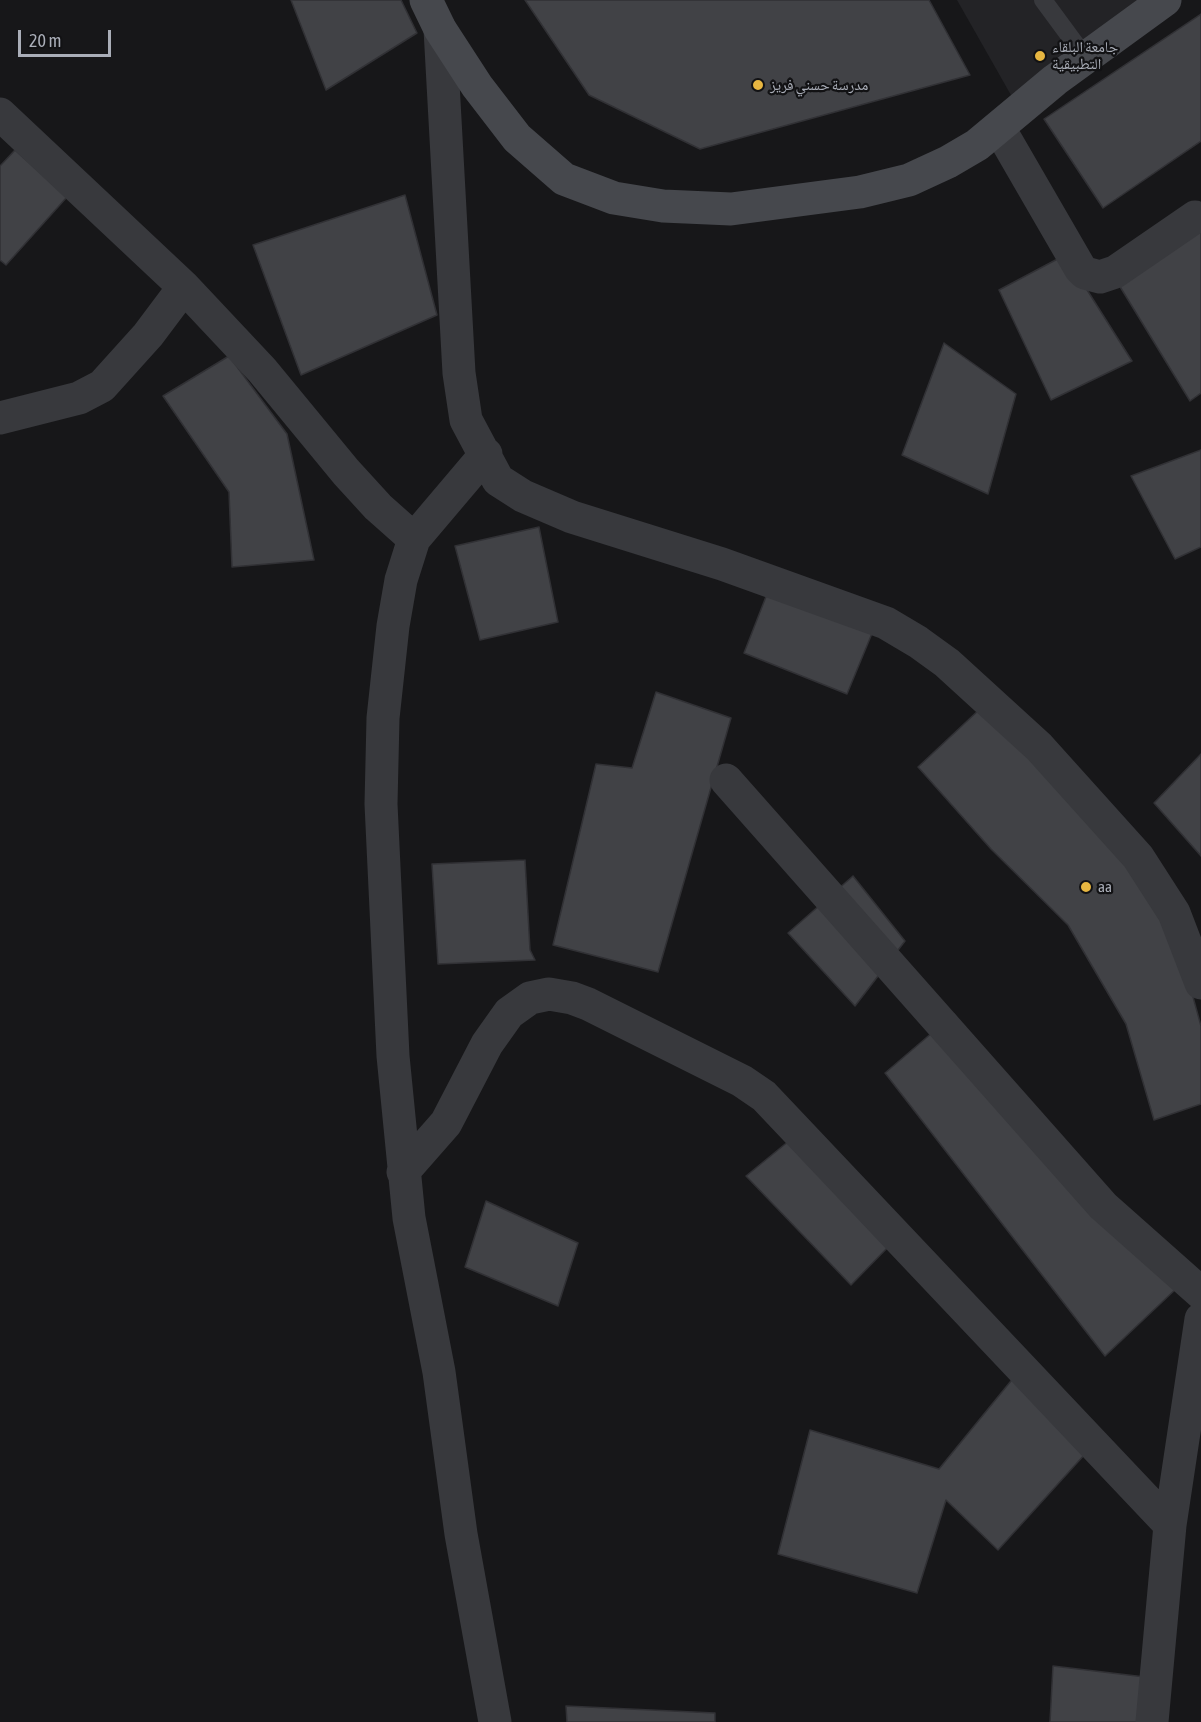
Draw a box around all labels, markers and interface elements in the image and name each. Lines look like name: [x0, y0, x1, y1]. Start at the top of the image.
scale bar: [21, 18, 114, 56]
text: 20 m: [29, 30, 61, 51]
place label: جامعة البلقاء التطبيقية: [1052, 38, 1118, 73]
marker: جامعة البلقاء التطبيقية: [1033, 49, 1047, 63]
place label: مدرسة حسني فريز: [770, 76, 868, 94]
marker: مدرسة حسني فريز: [751, 78, 765, 92]
place label: aa: [1098, 878, 1112, 896]
marker: aa: [1079, 880, 1093, 894]

